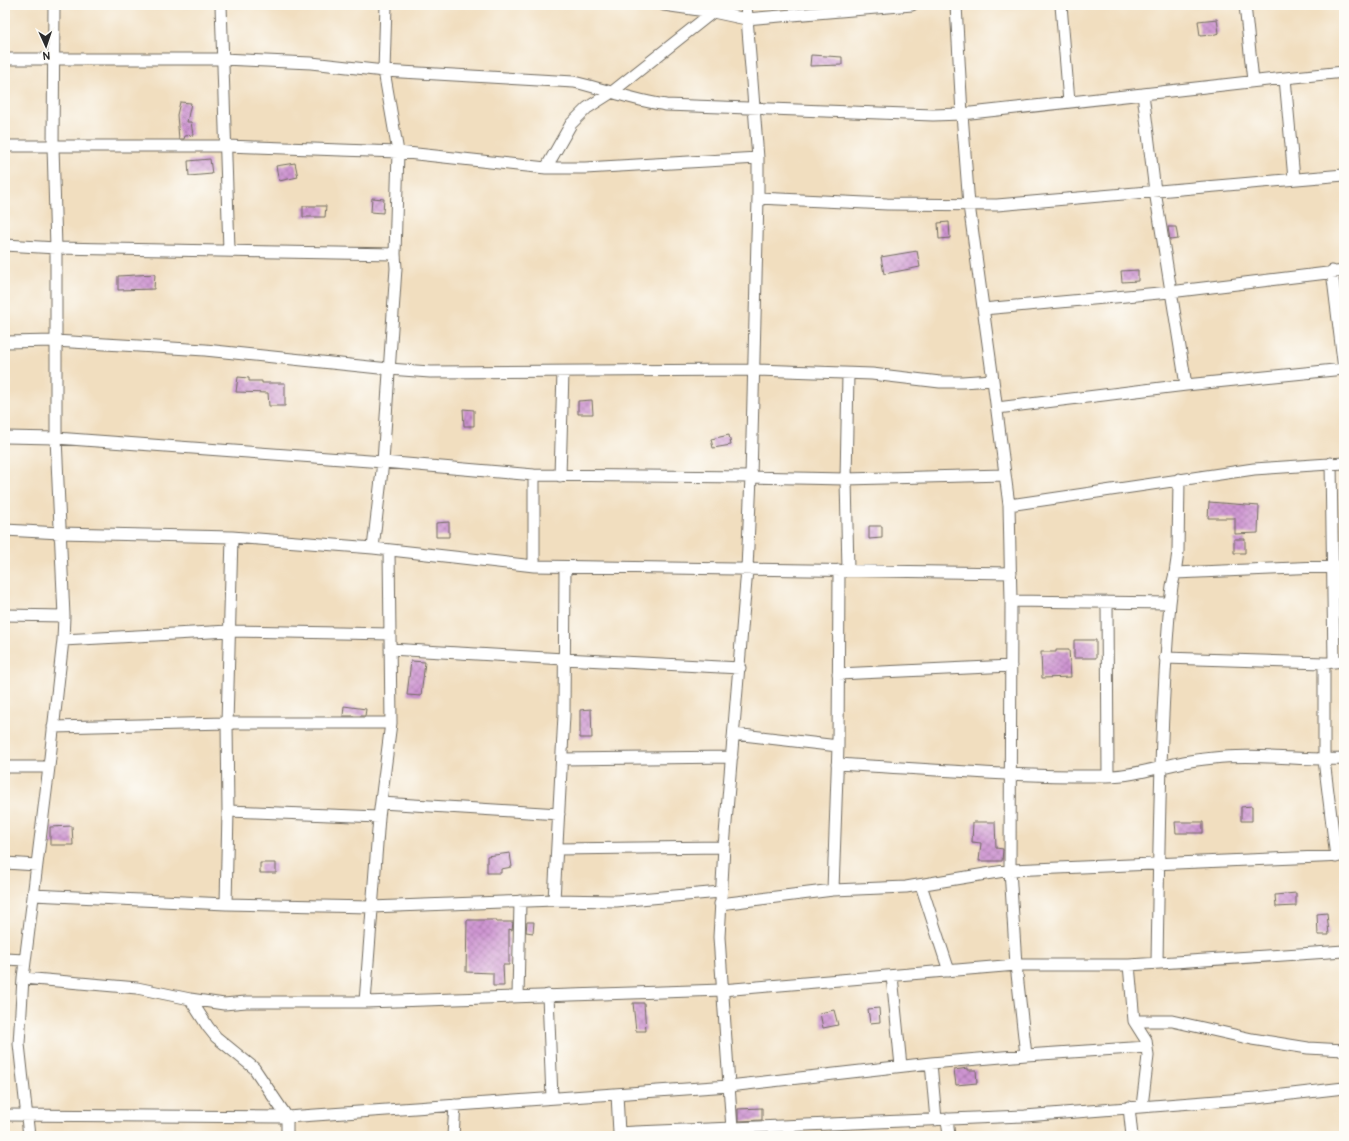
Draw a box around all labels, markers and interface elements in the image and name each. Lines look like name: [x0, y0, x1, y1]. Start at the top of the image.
north arrow: [26, 26, 66, 66]
text: N: [42, 49, 51, 62]

